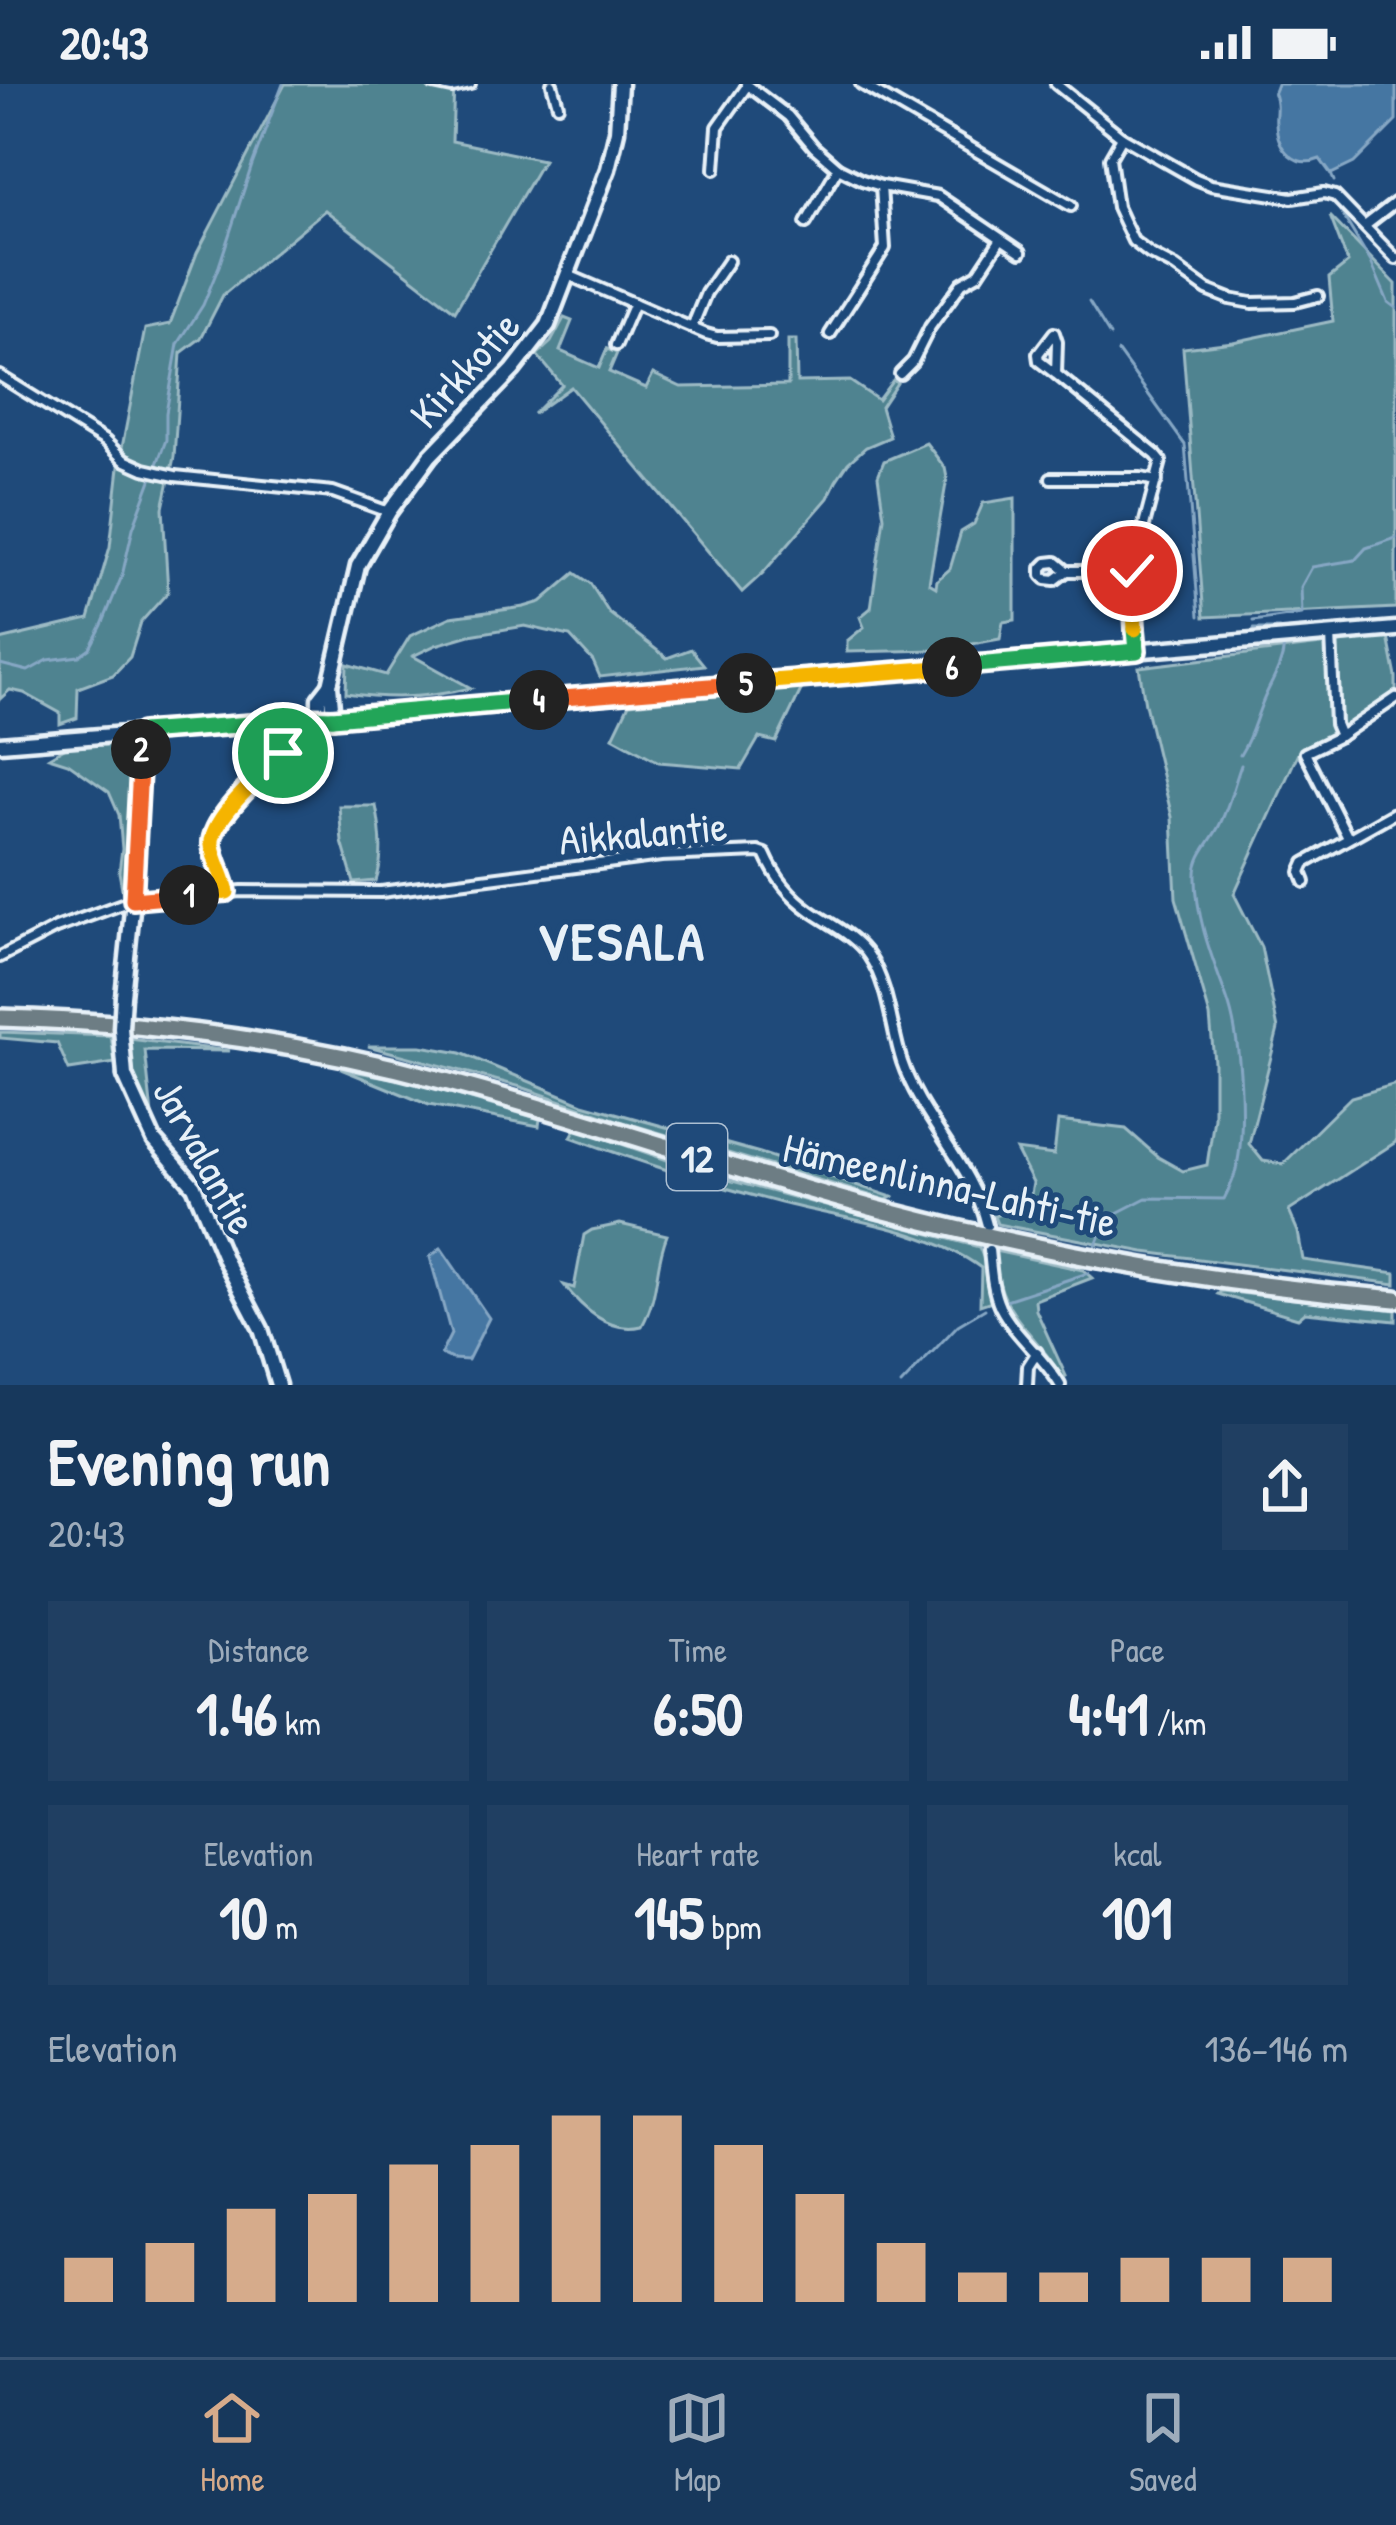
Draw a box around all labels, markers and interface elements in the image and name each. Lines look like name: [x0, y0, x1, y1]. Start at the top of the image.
text: 20:43: [60, 12, 149, 73]
street label: Kirkkotie: [396, 298, 532, 440]
pin: [1081, 520, 1183, 622]
icon: check: [1099, 538, 1165, 604]
pin: 6: [922, 637, 982, 697]
text: 6: [945, 645, 959, 689]
pin: 5: [716, 653, 776, 713]
text: 5: [739, 661, 753, 705]
pin: 4: [509, 670, 569, 730]
text: 4: [533, 678, 545, 722]
pin: [232, 702, 334, 804]
pin: 2: [111, 719, 171, 779]
icon: arrive: [250, 720, 316, 786]
text: 2: [133, 727, 149, 771]
street label: Aikkalantie: [557, 796, 729, 868]
pin: 1: [159, 865, 219, 925]
text: 1: [183, 873, 195, 917]
district label: VESALA: [537, 904, 707, 977]
street label: Jarvalantie: [140, 1068, 272, 1244]
street label: Hämeenlinna-Lahti-tie: [778, 1118, 1122, 1250]
road number: 12: [667, 1124, 727, 1190]
text: Evening run: [48, 1416, 330, 1506]
button: share: [1222, 1424, 1348, 1550]
text: 20:43: [48, 1506, 125, 1559]
text: Distance: [208, 1628, 309, 1672]
text: Time: [669, 1628, 727, 1672]
text: Pace: [1110, 1628, 1165, 1672]
text: 1.46: [196, 1672, 277, 1754]
text: 6:50: [653, 1672, 743, 1754]
text: 4:41: [1068, 1672, 1149, 1754]
text: km: [277, 1701, 321, 1745]
text: /km: [1149, 1701, 1207, 1745]
text: Elevation: [204, 1832, 313, 1876]
text: Heart rate: [636, 1832, 760, 1876]
text: kcal: [1113, 1832, 1161, 1876]
text: 10: [219, 1876, 268, 1958]
text: 145: [634, 1876, 704, 1958]
text: 101: [1102, 1876, 1173, 1958]
text: m: [268, 1905, 298, 1949]
text: bpm: [704, 1905, 762, 1949]
text: Elevation: [48, 2021, 178, 2074]
text: 136–146 m: [1205, 2021, 1348, 2074]
tab: Home: [199, 2385, 265, 2501]
tab: Map: [664, 2385, 730, 2501]
tab: Saved: [1129, 2385, 1197, 2501]

